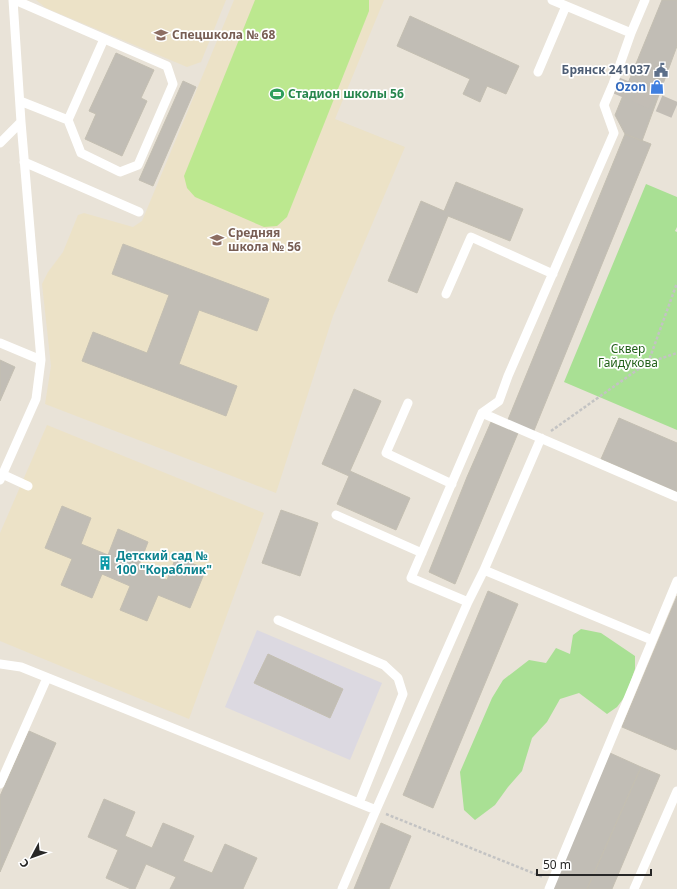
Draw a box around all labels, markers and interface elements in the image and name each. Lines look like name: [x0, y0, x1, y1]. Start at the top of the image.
place label: Спецшкола № 68: [172, 26, 275, 43]
school or university icon: Спецшкола № 68: [153, 27, 169, 43]
place label: Брянск 241037: [562, 61, 650, 78]
public building icon: Брянск 241037: [653, 62, 669, 78]
place label: Ozon: [615, 78, 646, 95]
shop icon: Ozon: [649, 79, 665, 95]
place label: Стадион школы 56: [288, 85, 404, 102]
sports icon: Стадион школы 56: [269, 86, 285, 102]
place label: Средняя школа № 56: [228, 224, 301, 255]
school or university icon: Средняя школа № 56: [209, 232, 225, 248]
park label: Сквер Гайдукова: [598, 340, 658, 371]
place label: Детский сад № 100 "Кораблик": [116, 547, 212, 578]
building icon: Детский сад № 100 "Кораблик": [97, 555, 113, 571]
north arrow: [12, 837, 52, 877]
scale bar: [537, 851, 651, 877]
text: С: [16, 856, 32, 871]
text: 50 m: [543, 856, 571, 873]

